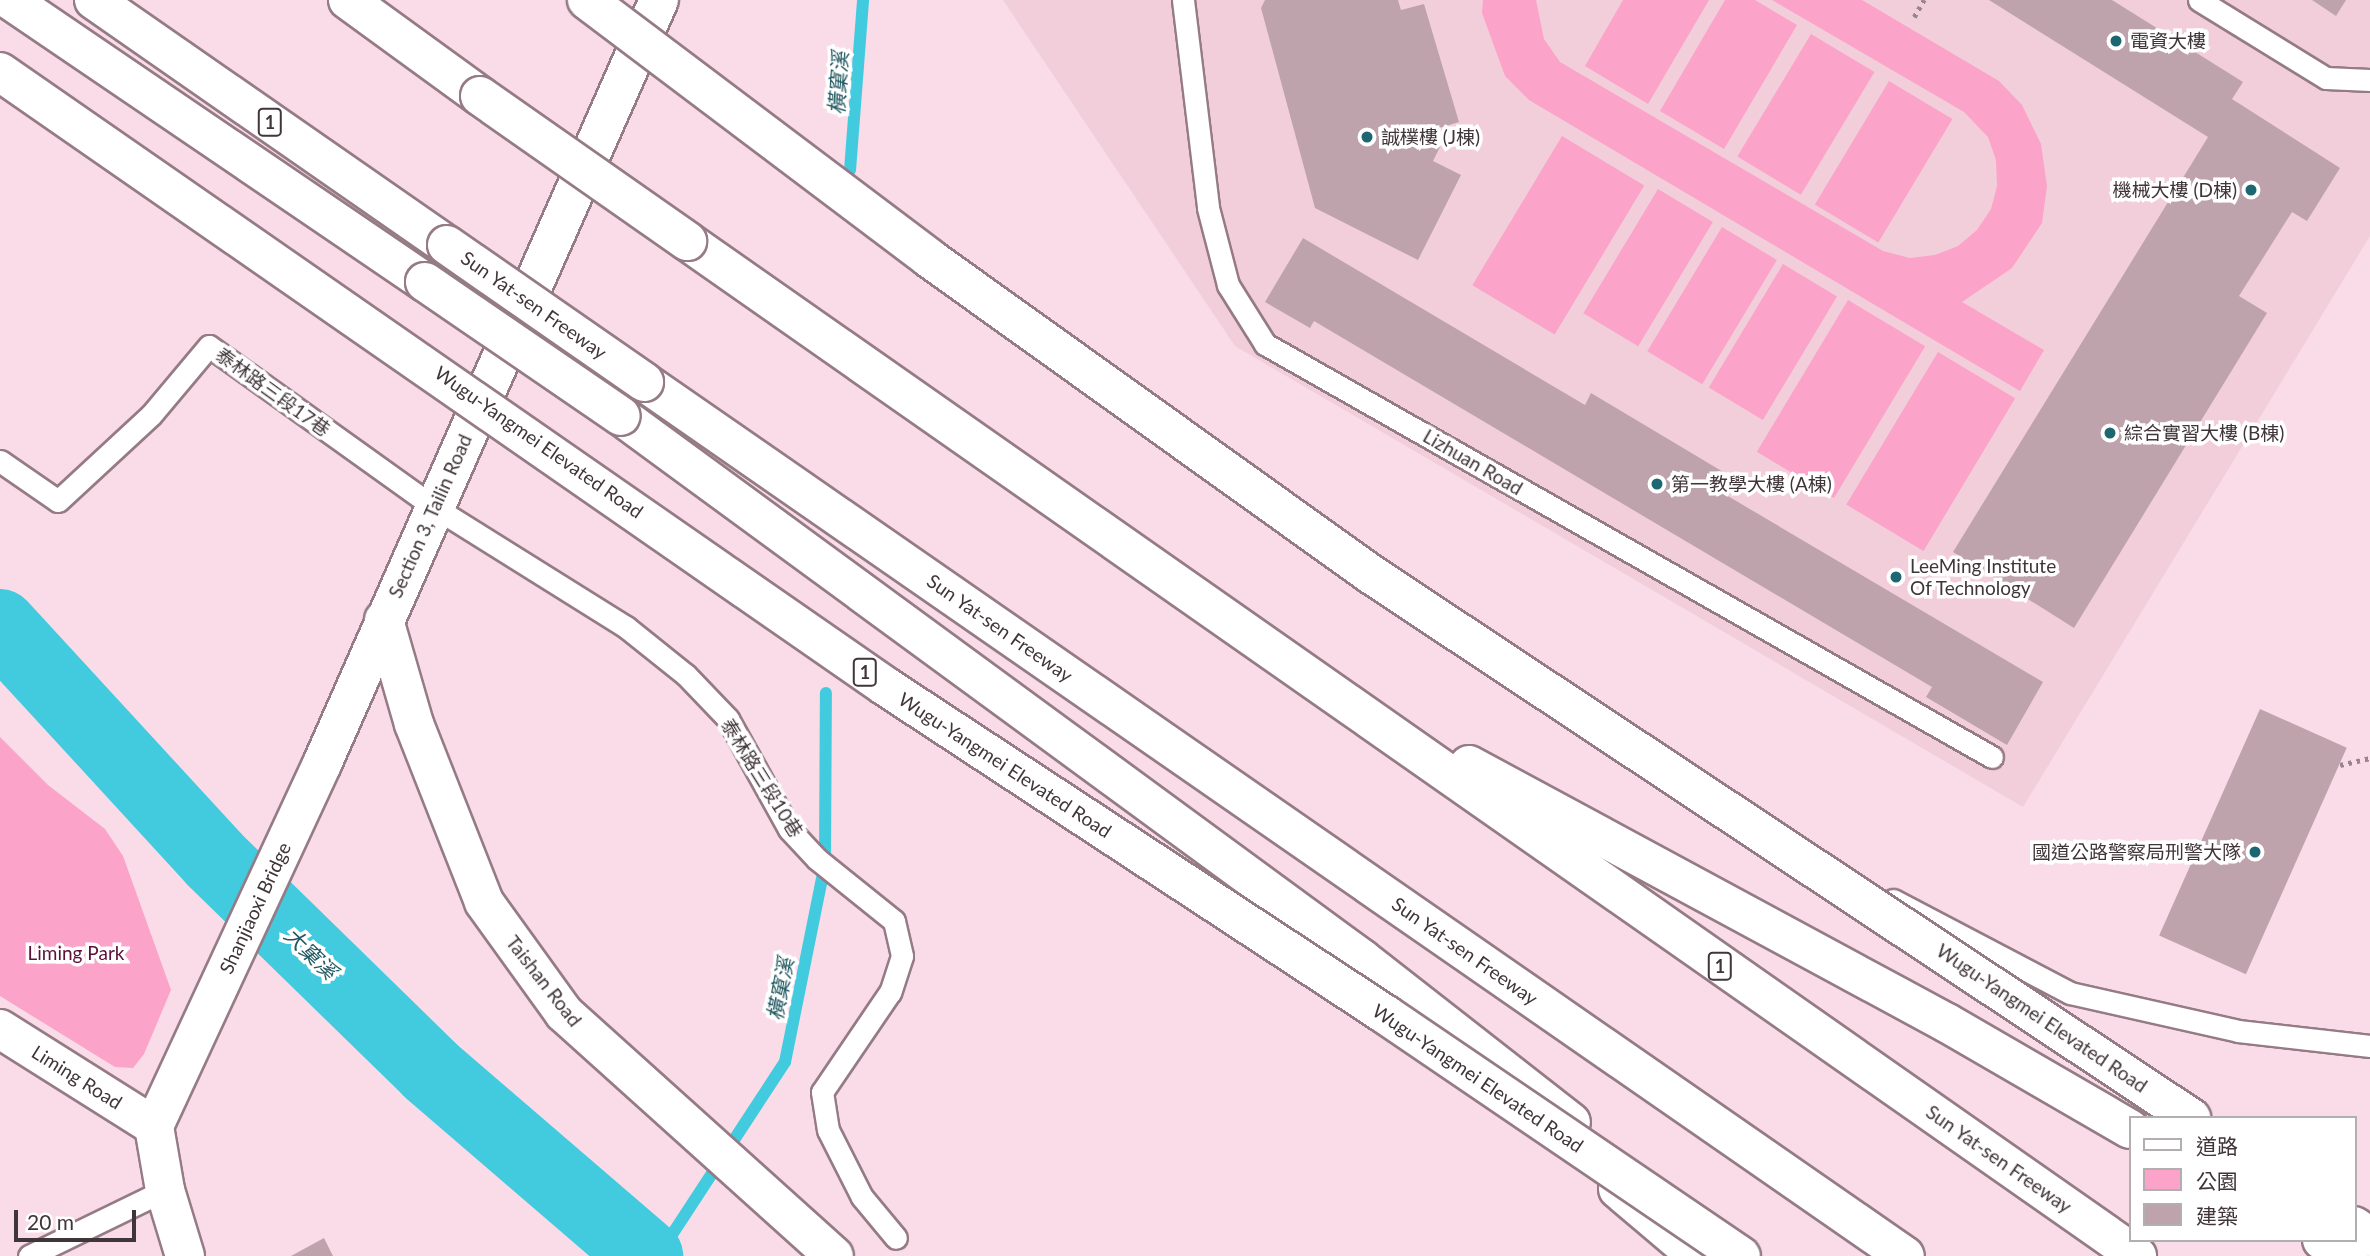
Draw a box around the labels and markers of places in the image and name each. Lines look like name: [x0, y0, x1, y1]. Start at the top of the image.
place label: 電資大樓: [2130, 30, 2206, 52]
marker: 電資大樓: [2108, 33, 2124, 49]
place label: 誠樸樓 (J棟): [1381, 126, 1480, 148]
marker: 誠樸樓 (J棟): [1359, 129, 1375, 145]
place label: 機械大樓 (D棟): [2113, 179, 2237, 201]
marker: 機械大樓 (D棟): [2243, 182, 2259, 198]
place label: 綜合實習大樓 (B棟): [2124, 422, 2284, 444]
marker: 綜合實習大樓 (B棟): [2102, 425, 2118, 441]
place label: 第一教學大樓 (A棟): [1671, 473, 1832, 495]
marker: 第一教學大樓 (A棟): [1649, 476, 1665, 492]
place label: LeeMing Institute Of Technology: [1910, 555, 2056, 599]
marker: LeeMing Institute Of Technology: [1888, 569, 1904, 585]
place label: 國道公路警察局刑警大隊: [2032, 841, 2241, 863]
marker: 國道公路警察局刑警大隊: [2247, 844, 2263, 860]

